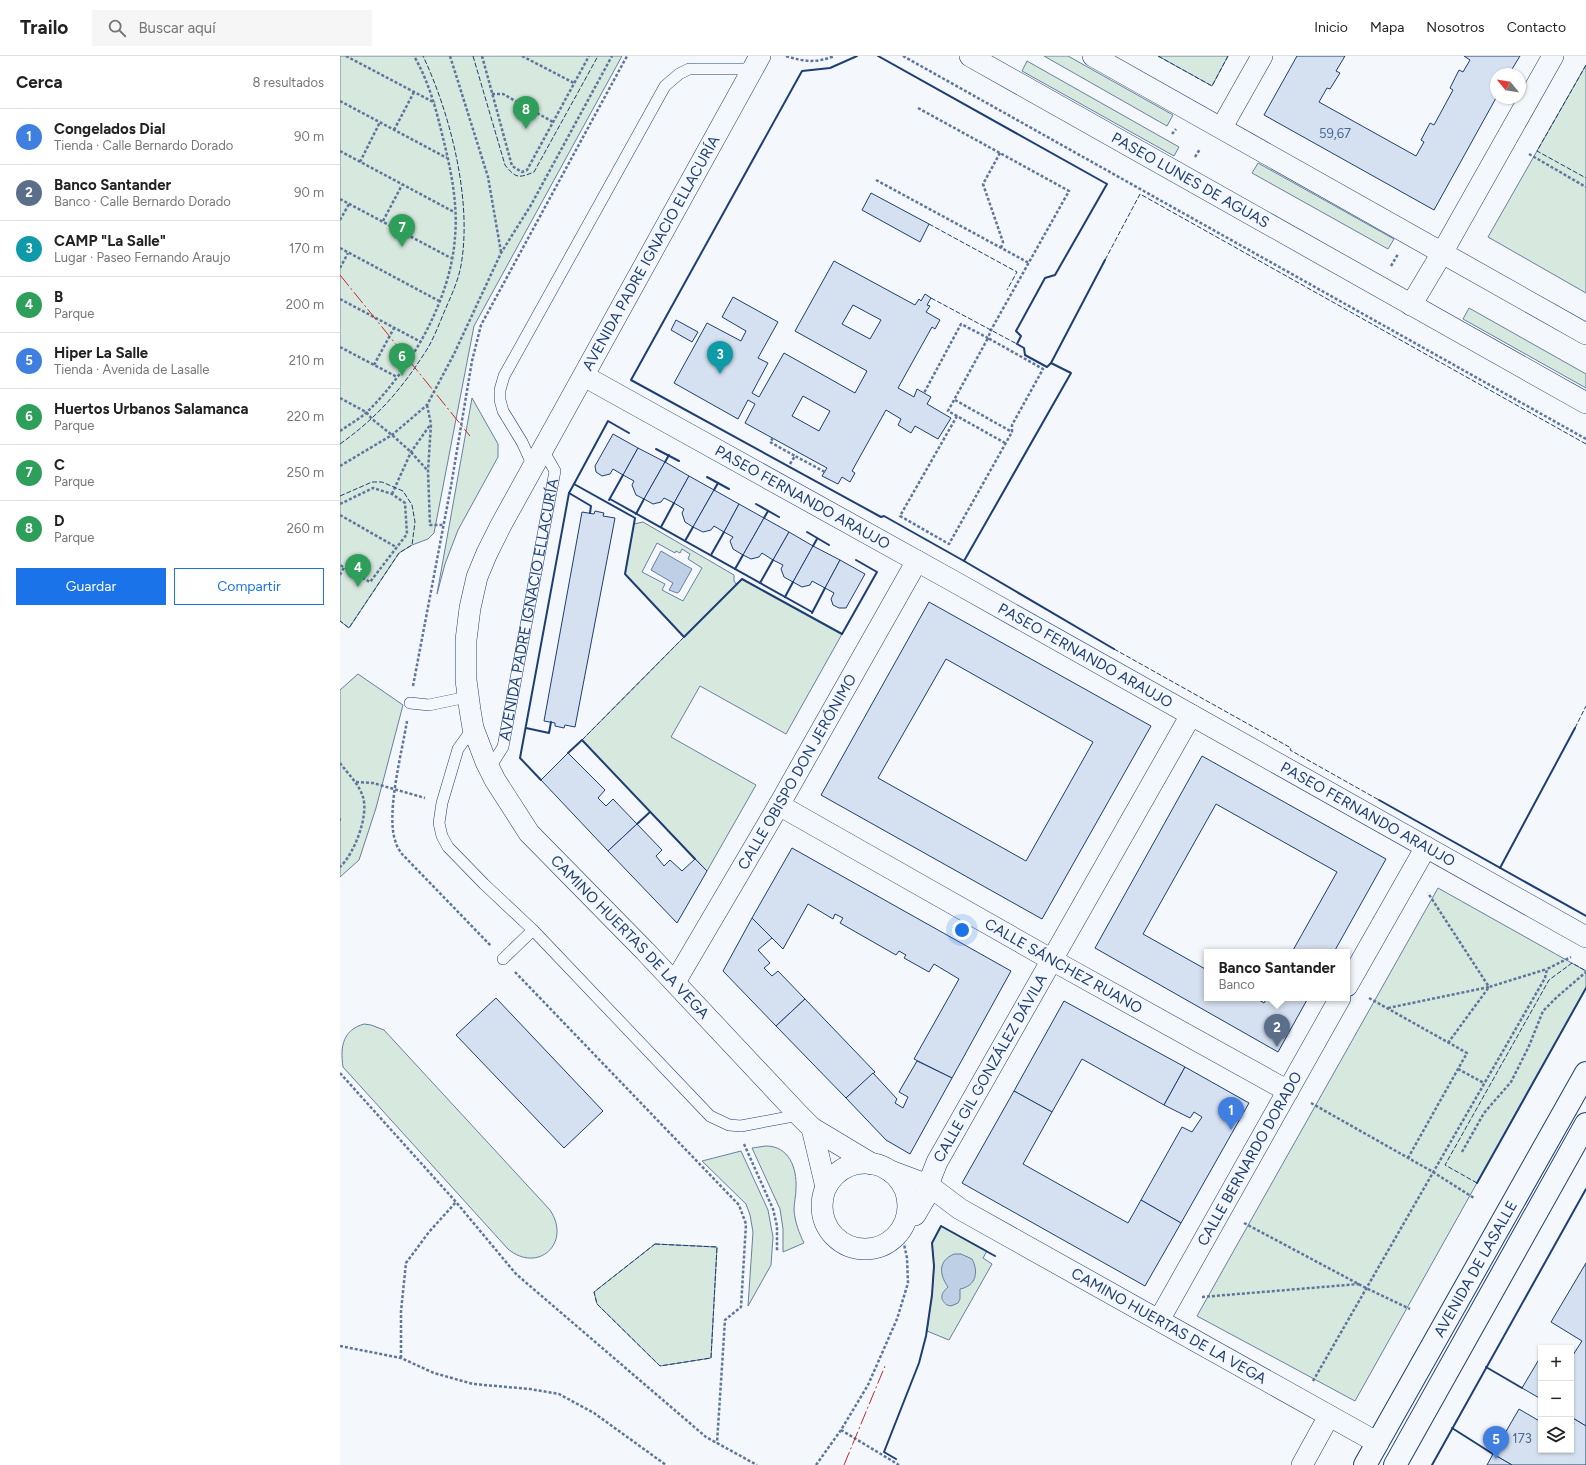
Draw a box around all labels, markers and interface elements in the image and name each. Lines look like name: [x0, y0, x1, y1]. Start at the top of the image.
search box: [92, 10, 372, 46]
text: Trailo: [20, 16, 68, 39]
icon: search: [106, 17, 128, 39]
text: Buscar aquí: [138, 19, 216, 37]
text: Inicio: [1314, 19, 1348, 36]
text: Mapa: [1370, 19, 1404, 36]
text: Nosotros: [1426, 19, 1485, 36]
text: Contacto: [1507, 19, 1566, 36]
north arrow: [1490, 68, 1526, 104]
text: Cerca: [16, 72, 63, 92]
text: 8 resultados: [252, 75, 324, 90]
pin: 8: [513, 96, 539, 129]
text: Congelados Dial: [54, 120, 165, 138]
house number: 59,67: [1319, 126, 1351, 141]
text: 1: [26, 129, 32, 144]
text: 90 m: [294, 129, 324, 144]
street label: PASEO LUNES DE AGUAS: [1108, 129, 1273, 232]
street label: AVENIDA PADRE IGNACIO ELLACURÍA: [579, 132, 723, 374]
text: Tienda · Calle Bernardo Dorado: [54, 138, 233, 153]
text: Banco Santander: [54, 176, 171, 194]
text: 2: [25, 185, 33, 200]
text: 90 m: [294, 185, 324, 200]
text: Banco · Calle Bernardo Dorado: [54, 194, 231, 209]
pin: 7: [389, 214, 415, 247]
text: CAMP "La Salle": [54, 232, 166, 250]
text: 3: [25, 241, 33, 256]
text: 170 m: [289, 241, 324, 256]
text: Lugar · Paseo Fernando Araujo: [54, 250, 230, 265]
text: B: [54, 288, 63, 306]
text: 4: [25, 297, 33, 312]
text: 200 m: [286, 297, 324, 312]
text: Parque: [54, 306, 94, 321]
pin: 3: [707, 341, 733, 374]
pin: 6: [389, 343, 415, 376]
text: Hiper La Salle: [54, 344, 148, 362]
text: 5: [25, 353, 33, 368]
text: 210 m: [289, 353, 324, 368]
text: Tienda · Avenida de Lasalle: [54, 362, 209, 377]
text: Huertos Urbanos Salamanca: [54, 400, 248, 418]
text: 6: [25, 409, 33, 424]
text: 220 m: [287, 409, 324, 424]
text: Parque: [54, 418, 94, 433]
street label: PASEO FERNANDO ARAUJO: [712, 442, 893, 553]
text: C: [54, 456, 65, 474]
text: 7: [25, 465, 33, 480]
text: 250 m: [287, 465, 324, 480]
text: Parque: [54, 474, 94, 489]
street label: AVENIDA PADRE IGNACIO ELLACURÍA: [495, 477, 562, 742]
text: D: [54, 512, 65, 530]
text: 8: [25, 521, 33, 536]
text: 260 m: [287, 521, 324, 536]
text: Parque: [54, 530, 94, 545]
pin: 4: [345, 554, 371, 587]
button: Guardar: [16, 568, 166, 605]
button: Compartir: [174, 568, 324, 605]
street label: PASEO FERNANDO ARAUJO: [995, 599, 1176, 712]
street label: CALLE OBISPO DON JERÓNIMO: [734, 671, 860, 873]
street label: PASEO FERNANDO ARAUJO: [1277, 758, 1458, 871]
street label: CAMINO HUERTAS DE LA VEGA: [547, 851, 713, 1023]
street label: CALLE SÁNCHEZ RUANO: [982, 915, 1146, 1017]
your location: [952, 920, 972, 940]
popup: [1204, 949, 1350, 1001]
text: Banco Santander: [1218, 959, 1336, 977]
street label: CALLE GIL GONZÁLEZ DÁVILA: [930, 971, 1051, 1166]
text: Banco: [1218, 977, 1255, 992]
pin: 2: [1264, 1014, 1290, 1047]
street label: CALLE BERNARDO DORADO: [1194, 1068, 1306, 1249]
pin: 1: [1218, 1097, 1244, 1130]
street label: AVENIDA DE LASALLE: [1430, 1198, 1521, 1340]
street label: CAMINO HUERTAS DE LA VEGA: [1068, 1264, 1269, 1388]
map controls: [1538, 1345, 1574, 1453]
button: +: [1538, 1345, 1574, 1381]
button: −: [1538, 1381, 1574, 1417]
button: layers: [1538, 1417, 1574, 1453]
pin: 5: [1483, 1426, 1509, 1459]
house number: 173: [1512, 1431, 1532, 1446]

